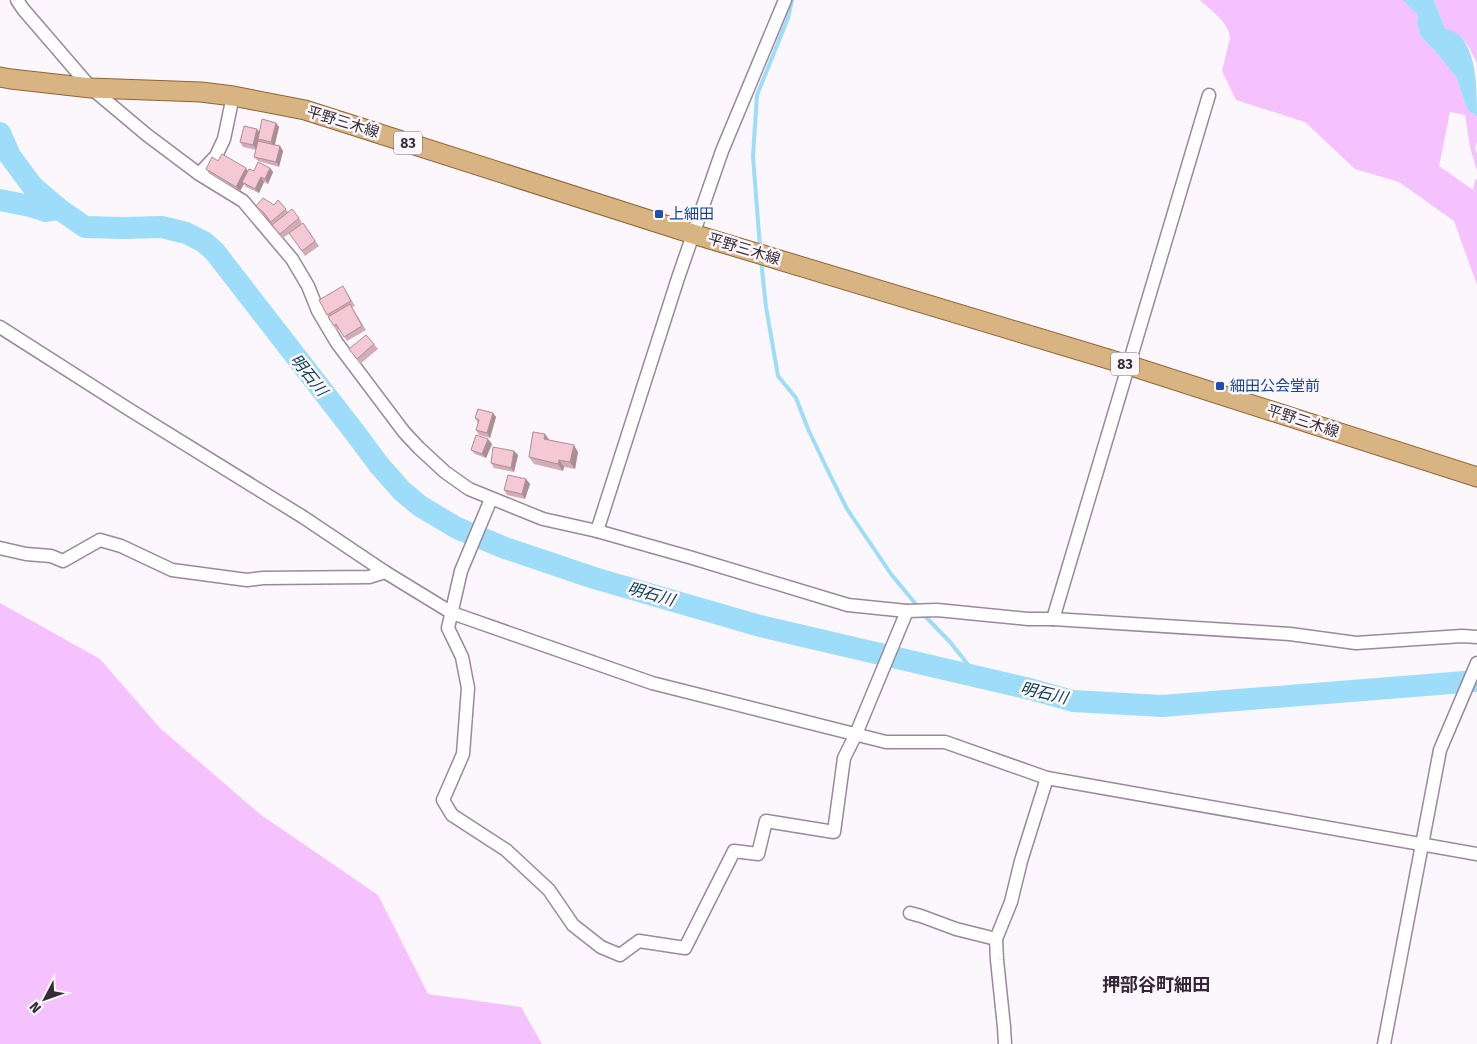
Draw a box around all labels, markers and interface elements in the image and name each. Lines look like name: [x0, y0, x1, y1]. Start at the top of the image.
street label: 平野三木線: [304, 102, 382, 142]
road number: 83: [394, 132, 422, 154]
place label: 上細田: [669, 205, 714, 223]
marker: 上細田: [653, 208, 665, 220]
street label: 平野三木線: [705, 229, 783, 269]
water label: 明石川: [287, 350, 333, 401]
road number: 83: [1111, 352, 1139, 376]
place label: 細田公会堂前: [1230, 377, 1320, 395]
marker: 細田公会堂前: [1214, 380, 1226, 392]
street label: 平野三木線: [1265, 401, 1341, 441]
water label: 明石川: [625, 578, 679, 610]
water label: 明石川: [1018, 678, 1071, 708]
north arrow: [20, 974, 70, 1024]
district label: 押部谷町細田: [1102, 974, 1210, 996]
text: N: [26, 998, 45, 1016]

